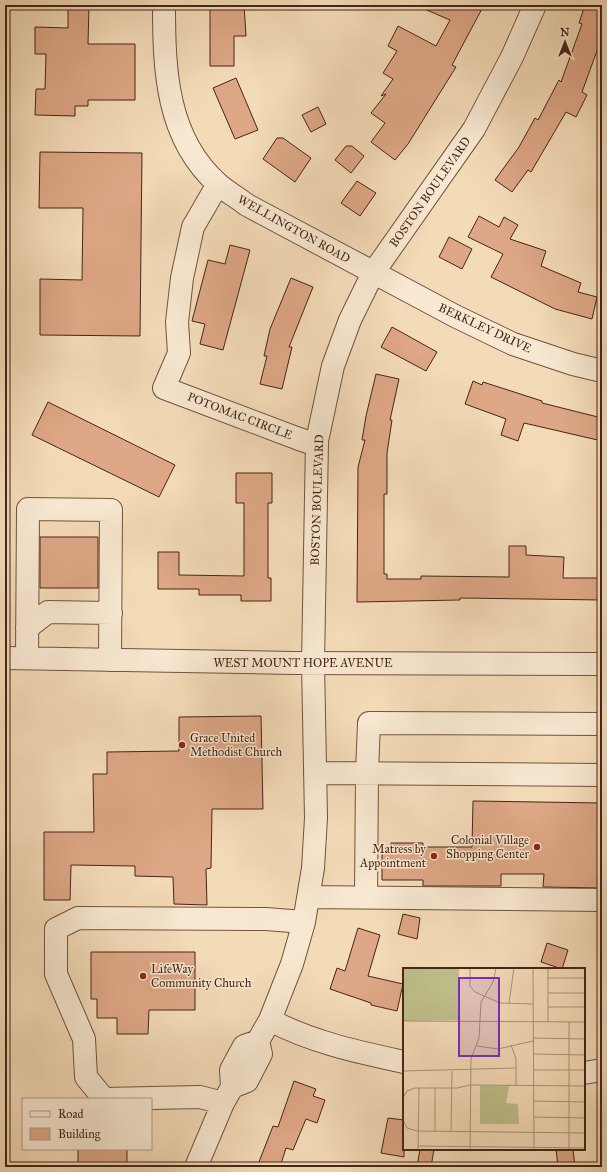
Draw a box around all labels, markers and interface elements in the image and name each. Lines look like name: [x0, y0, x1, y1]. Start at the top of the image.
north arrow: [545, 22, 585, 62]
text: N: [560, 26, 570, 39]
street label: BOSTON BOULEVARD: [387, 134, 473, 250]
street label: WELLINGTON ROAD: [235, 192, 353, 266]
street label: BERKLEY DRIVE: [436, 300, 534, 356]
street label: POTOMAC CIRCLE: [186, 390, 295, 443]
street label: BOSTON BOULEVARD: [308, 434, 326, 566]
street label: WEST MOUNT HOPE AVENUE: [213, 656, 393, 670]
place label: Grace United Methodist Church: [190, 731, 282, 759]
marker: Grace United Methodist Church: [177, 740, 187, 750]
place label: Colonial Village Shopping Center: [446, 833, 529, 862]
place label: Matress by Appointment: [359, 842, 427, 870]
marker: Colonial Village Shopping Center: [532, 842, 542, 852]
marker: Matress by Appointment: [429, 851, 439, 861]
place label: LifeWay Community Church: [151, 962, 252, 990]
inset map: [403, 968, 585, 1150]
marker: LifeWay Community Church: [138, 971, 148, 981]
legend: [22, 1098, 152, 1150]
text: Road: [58, 1107, 84, 1121]
text: Building: [58, 1127, 101, 1142]

